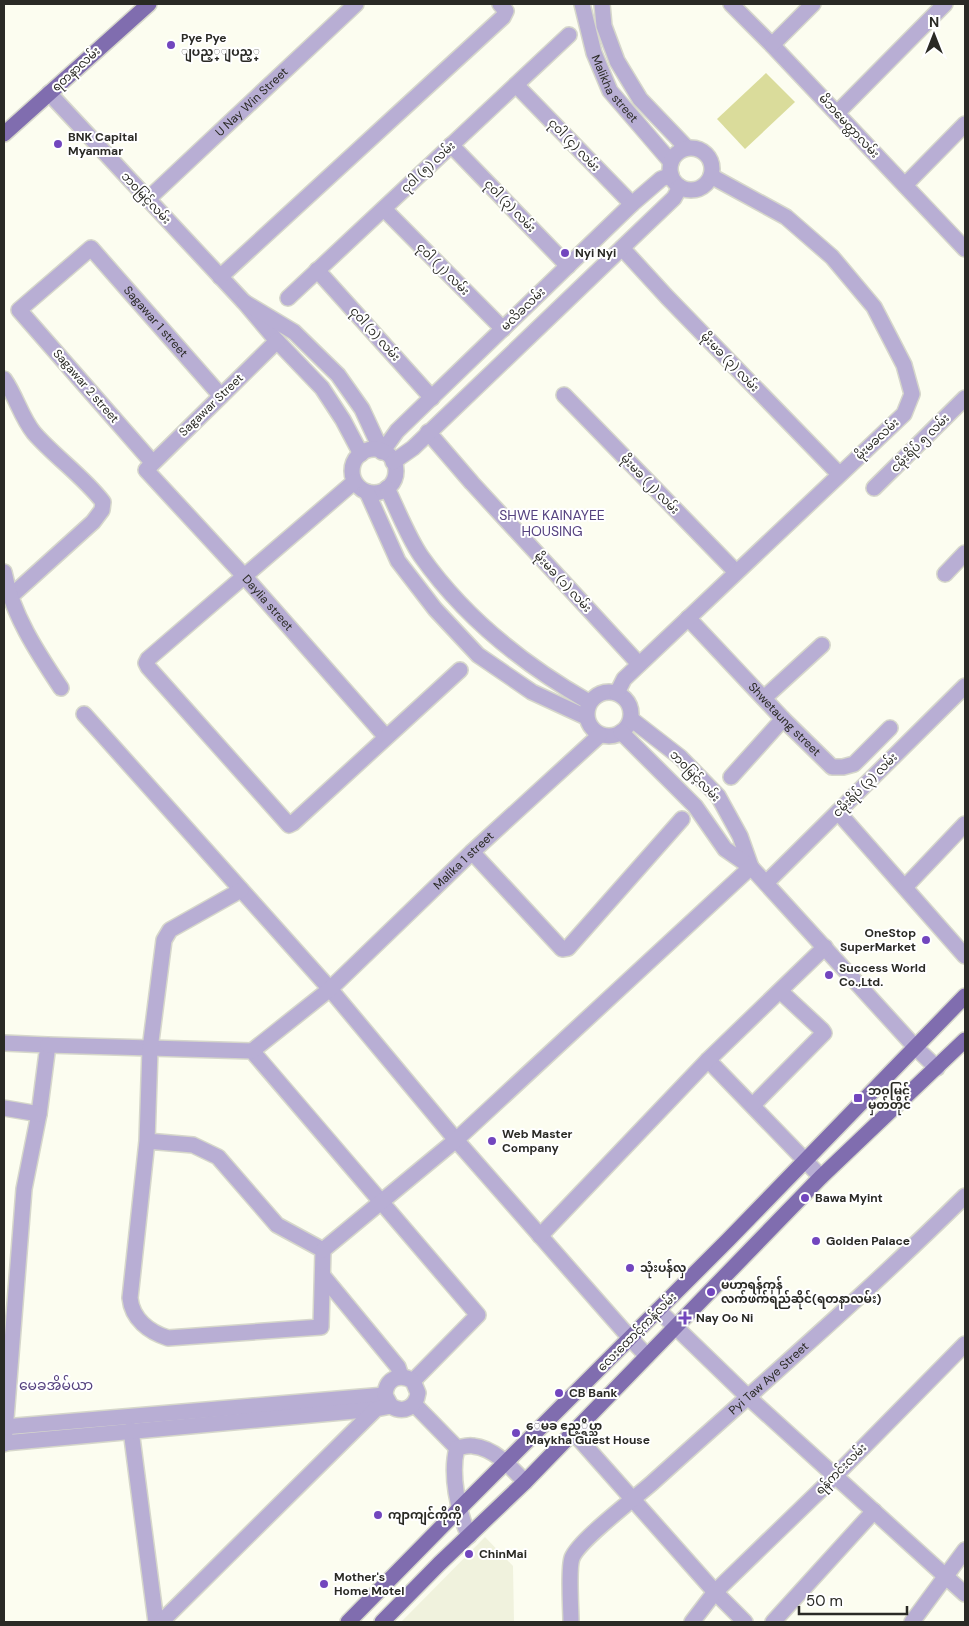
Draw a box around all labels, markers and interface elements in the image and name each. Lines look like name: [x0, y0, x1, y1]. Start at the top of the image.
north arrow: [909, 10, 959, 60]
text: N: [929, 13, 939, 31]
place label: Pye Pye ျပည့္ျပည့္: [181, 30, 260, 63]
marker: Pye Pye ျပည့္ျပည့္: [165, 39, 177, 51]
street label: ရတနာလမ်း: [48, 42, 105, 96]
street label: Malikha street: [588, 52, 642, 126]
street label: U Nay Win Street: [212, 64, 292, 140]
street label: မိဘမေတ္တာလမ်း: [814, 90, 883, 163]
street label: ငုဝါ (၄) လမ်း: [543, 114, 604, 176]
place label: BNK Capital Myanmar: [68, 129, 138, 159]
street label: ငုဝါ (၅) လမ်း: [397, 137, 460, 198]
marker: BNK Capital Myanmar: [52, 138, 64, 150]
street label: ဘ၀မြင့်လမ်း: [116, 168, 175, 229]
street label: ငုဝါ (၃) လမ်း: [479, 175, 540, 237]
street label: ငုဝါ (၂) လမ်း: [412, 238, 474, 300]
place label: Nyi Nyi: [575, 245, 616, 261]
marker: Nyi Nyi: [559, 247, 571, 259]
street label: Sagawar 1 street: [120, 283, 191, 361]
street label: မလိခလမ်း: [497, 283, 549, 334]
street label: ငုဝါ (၁) လမ်း: [345, 303, 404, 366]
street label: မိုးမခ (၃) လမ်း: [696, 328, 763, 397]
street label: Sagawar 2 street: [50, 346, 123, 426]
street label: Sagawar Street: [175, 370, 247, 440]
street label: ငမိုးရိပ် ၅ လမ်း: [887, 410, 954, 477]
street label: မိုးမခလမ်း: [851, 414, 904, 465]
street label: မိုးမခ (၂) လမ်း: [616, 450, 683, 519]
district label: SHWE KAINAYEE HOUSING: [499, 506, 605, 540]
street label: မိုးမခ (၁) လမ်း: [529, 548, 596, 617]
street label: Daylia street: [239, 571, 297, 634]
street label: Shwetaung street: [745, 679, 824, 760]
street label: ဘ၀မြင့်လမ်း: [665, 746, 724, 807]
street label: ငမိုးရိပ် (၃) လမ်း: [829, 749, 902, 822]
street label: Malika 1 street: [430, 828, 497, 893]
place label: OneStop SuperMarket: [840, 925, 916, 955]
marker: OneStop SuperMarket: [920, 934, 932, 946]
place label: Success World Co.,Ltd.: [839, 960, 926, 990]
marker: Success World Co.,Ltd.: [823, 969, 835, 981]
place label: ဘဝမြင့် မှတ်တိုင်: [868, 1081, 911, 1116]
marker: ဘဝမြင့် မှတ်တိုင်: [852, 1092, 864, 1104]
place label: Web Master Company: [502, 1126, 573, 1156]
marker: Web Master Company: [486, 1135, 498, 1147]
place label: Bawa Myint: [815, 1190, 883, 1206]
marker: Bawa Myint: [799, 1192, 811, 1204]
place label: Golden Palace: [826, 1233, 910, 1249]
marker: Golden Palace: [810, 1235, 822, 1247]
place label: သုံးပန်လှ: [640, 1258, 686, 1279]
marker: သုံးပန်လှ: [624, 1262, 636, 1274]
place label: မဟာရန်ကုန် လက်ဖက်ရည်ဆိုင်(ရတနာလမ်း): [721, 1275, 881, 1310]
marker: မဟာရန်ကုန် လက်ဖက်ရည်ဆိုင်(ရတနာလမ်း): [705, 1286, 717, 1298]
street label: လေးထောင့်ကန်လမ်း: [593, 1288, 681, 1376]
place label: Nay Oo Ni: [696, 1310, 753, 1326]
marker: Nay Oo Ni: [678, 1311, 692, 1325]
street label: Pyi Taw Aye Street: [725, 1338, 812, 1418]
district label: မေခအိမ်ယာ: [19, 1375, 93, 1394]
place label: CB Bank: [569, 1385, 617, 1401]
marker: CB Bank: [553, 1387, 565, 1399]
place label: ေမခ ဧည့္ရိပ္သာ Maykha Guest House: [526, 1418, 650, 1448]
marker: ေမခ ဧည့္ရိပ္သာ Maykha Guest House: [510, 1427, 522, 1439]
street label: ရန်ကင်းလမ်း: [811, 1439, 872, 1500]
place label: ကျာကျင်ကိုကို: [388, 1505, 462, 1526]
marker: ကျာကျင်ကိုကို: [372, 1509, 384, 1521]
place label: ChinMai: [479, 1546, 527, 1562]
marker: ChinMai: [463, 1548, 475, 1560]
place label: Mother's Home Motel: [334, 1569, 404, 1599]
marker: Mother's Home Motel: [318, 1578, 330, 1590]
scale bar: [799, 1584, 906, 1616]
text: 50 m: [806, 1591, 843, 1611]

